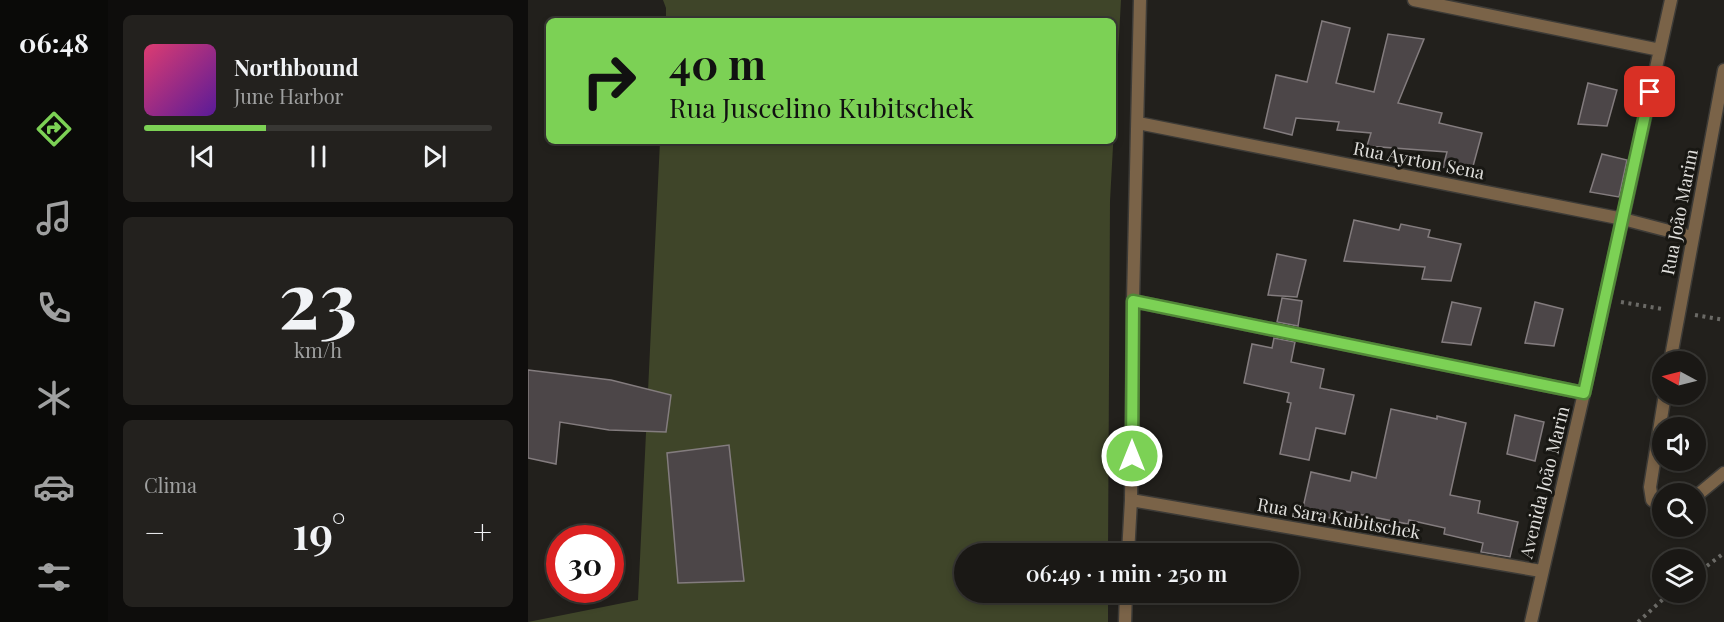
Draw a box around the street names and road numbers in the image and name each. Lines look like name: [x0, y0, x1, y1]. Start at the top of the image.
street label: Rua Ayrton Sena: [1351, 136, 1487, 184]
street label: Rua João Marim: [1655, 147, 1703, 277]
street label: Avenida João Marin: [1513, 403, 1575, 562]
street label: Rua Sara Kubitschek: [1255, 492, 1423, 544]

